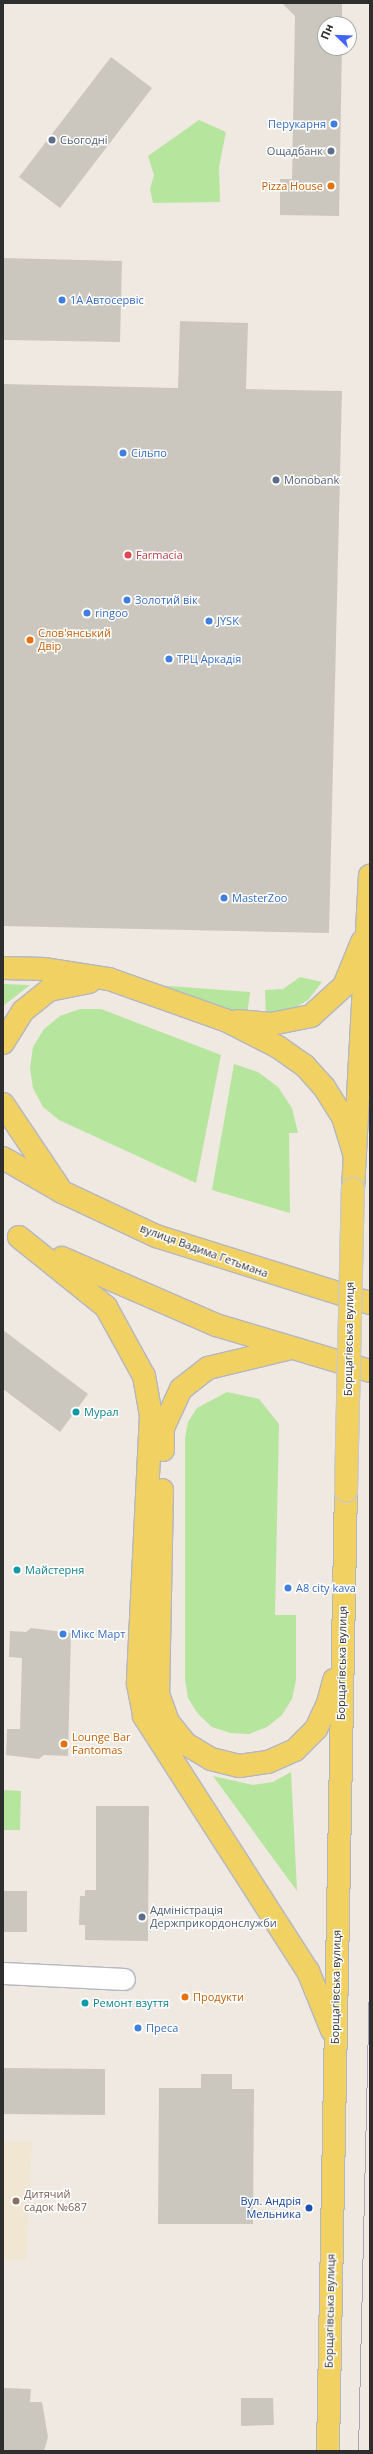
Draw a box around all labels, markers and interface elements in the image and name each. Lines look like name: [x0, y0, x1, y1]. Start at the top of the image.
north arrow: [317, 16, 357, 56]
text: Пн: [316, 21, 336, 42]
place label: Перукарня: [268, 117, 326, 131]
marker: Перукарня: [329, 119, 339, 129]
place label: Сьогодні: [60, 133, 107, 147]
marker: Сьогодні: [47, 135, 57, 145]
place label: Ощадбанк: [267, 144, 323, 158]
marker: Ощадбанк: [326, 146, 336, 156]
place label: Pizza House: [261, 179, 323, 193]
marker: Pizza House: [326, 181, 336, 191]
place label: 1А Автосервіс: [70, 293, 144, 307]
marker: 1А Автосервіс: [57, 295, 67, 305]
place label: Сільпо: [131, 446, 167, 460]
marker: Сільпо: [118, 448, 128, 458]
place label: Monobank: [284, 473, 339, 487]
marker: Monobank: [271, 475, 281, 485]
place label: Farmacia: [136, 548, 183, 562]
marker: Farmacia: [123, 550, 133, 560]
place label: Золотий вік: [135, 593, 198, 607]
marker: Золотий вік: [122, 595, 132, 605]
place label: ringoo: [95, 606, 128, 620]
marker: ringoo: [82, 608, 92, 618]
place label: JYSK: [217, 614, 239, 628]
marker: JYSK: [204, 616, 214, 626]
place label: Слов'янський Двір: [38, 627, 111, 653]
marker: Слов'янський Двір: [25, 635, 35, 645]
place label: ТРЦ Аркадія: [177, 652, 241, 666]
marker: ТРЦ Аркадія: [164, 654, 174, 664]
place label: MasterZoo: [232, 891, 287, 905]
marker: MasterZoo: [219, 893, 229, 903]
street label: вулиця Вадима Гетьмана: [138, 1222, 270, 1280]
street label: Борщагівська вулиця: [341, 1282, 357, 1396]
place label: Мурал: [84, 1405, 119, 1419]
marker: Мурал: [71, 1407, 81, 1417]
place label: Майстерня: [25, 1563, 84, 1577]
marker: Майстерня: [12, 1565, 22, 1575]
place label: A8 city kava: [296, 1581, 356, 1595]
marker: A8 city kava: [283, 1583, 293, 1593]
street label: Борщагівська вулиця: [334, 1606, 350, 1720]
place label: Мікс Март: [71, 1627, 125, 1641]
marker: Мікс Март: [58, 1629, 68, 1639]
place label: Lounge Bar Fantomas: [72, 1731, 131, 1757]
marker: Lounge Bar Fantomas: [59, 1739, 69, 1749]
place label: Адміністрація Держприкордонслужби: [150, 1904, 277, 1930]
marker: Адміністрація Держприкордонслужби: [137, 1912, 147, 1922]
street label: Борщагівська вулиця: [328, 1930, 344, 2044]
place label: Продукти: [193, 1990, 244, 2004]
marker: Продукти: [180, 1992, 190, 2002]
place label: Ремонт взуття: [93, 1996, 169, 2010]
marker: Ремонт взуття: [80, 1998, 90, 2008]
place label: Преса: [146, 2021, 178, 2035]
marker: Преса: [133, 2023, 143, 2033]
place label: Дитячий садок №687: [24, 2188, 87, 2214]
place label: Вул. Андрія Мельника: [241, 2195, 301, 2221]
marker: Дитячий садок №687: [11, 2196, 21, 2206]
marker: Вул. Андрія Мельника: [304, 2203, 314, 2213]
street label: Борщагівська вулиця: [322, 2254, 338, 2368]

